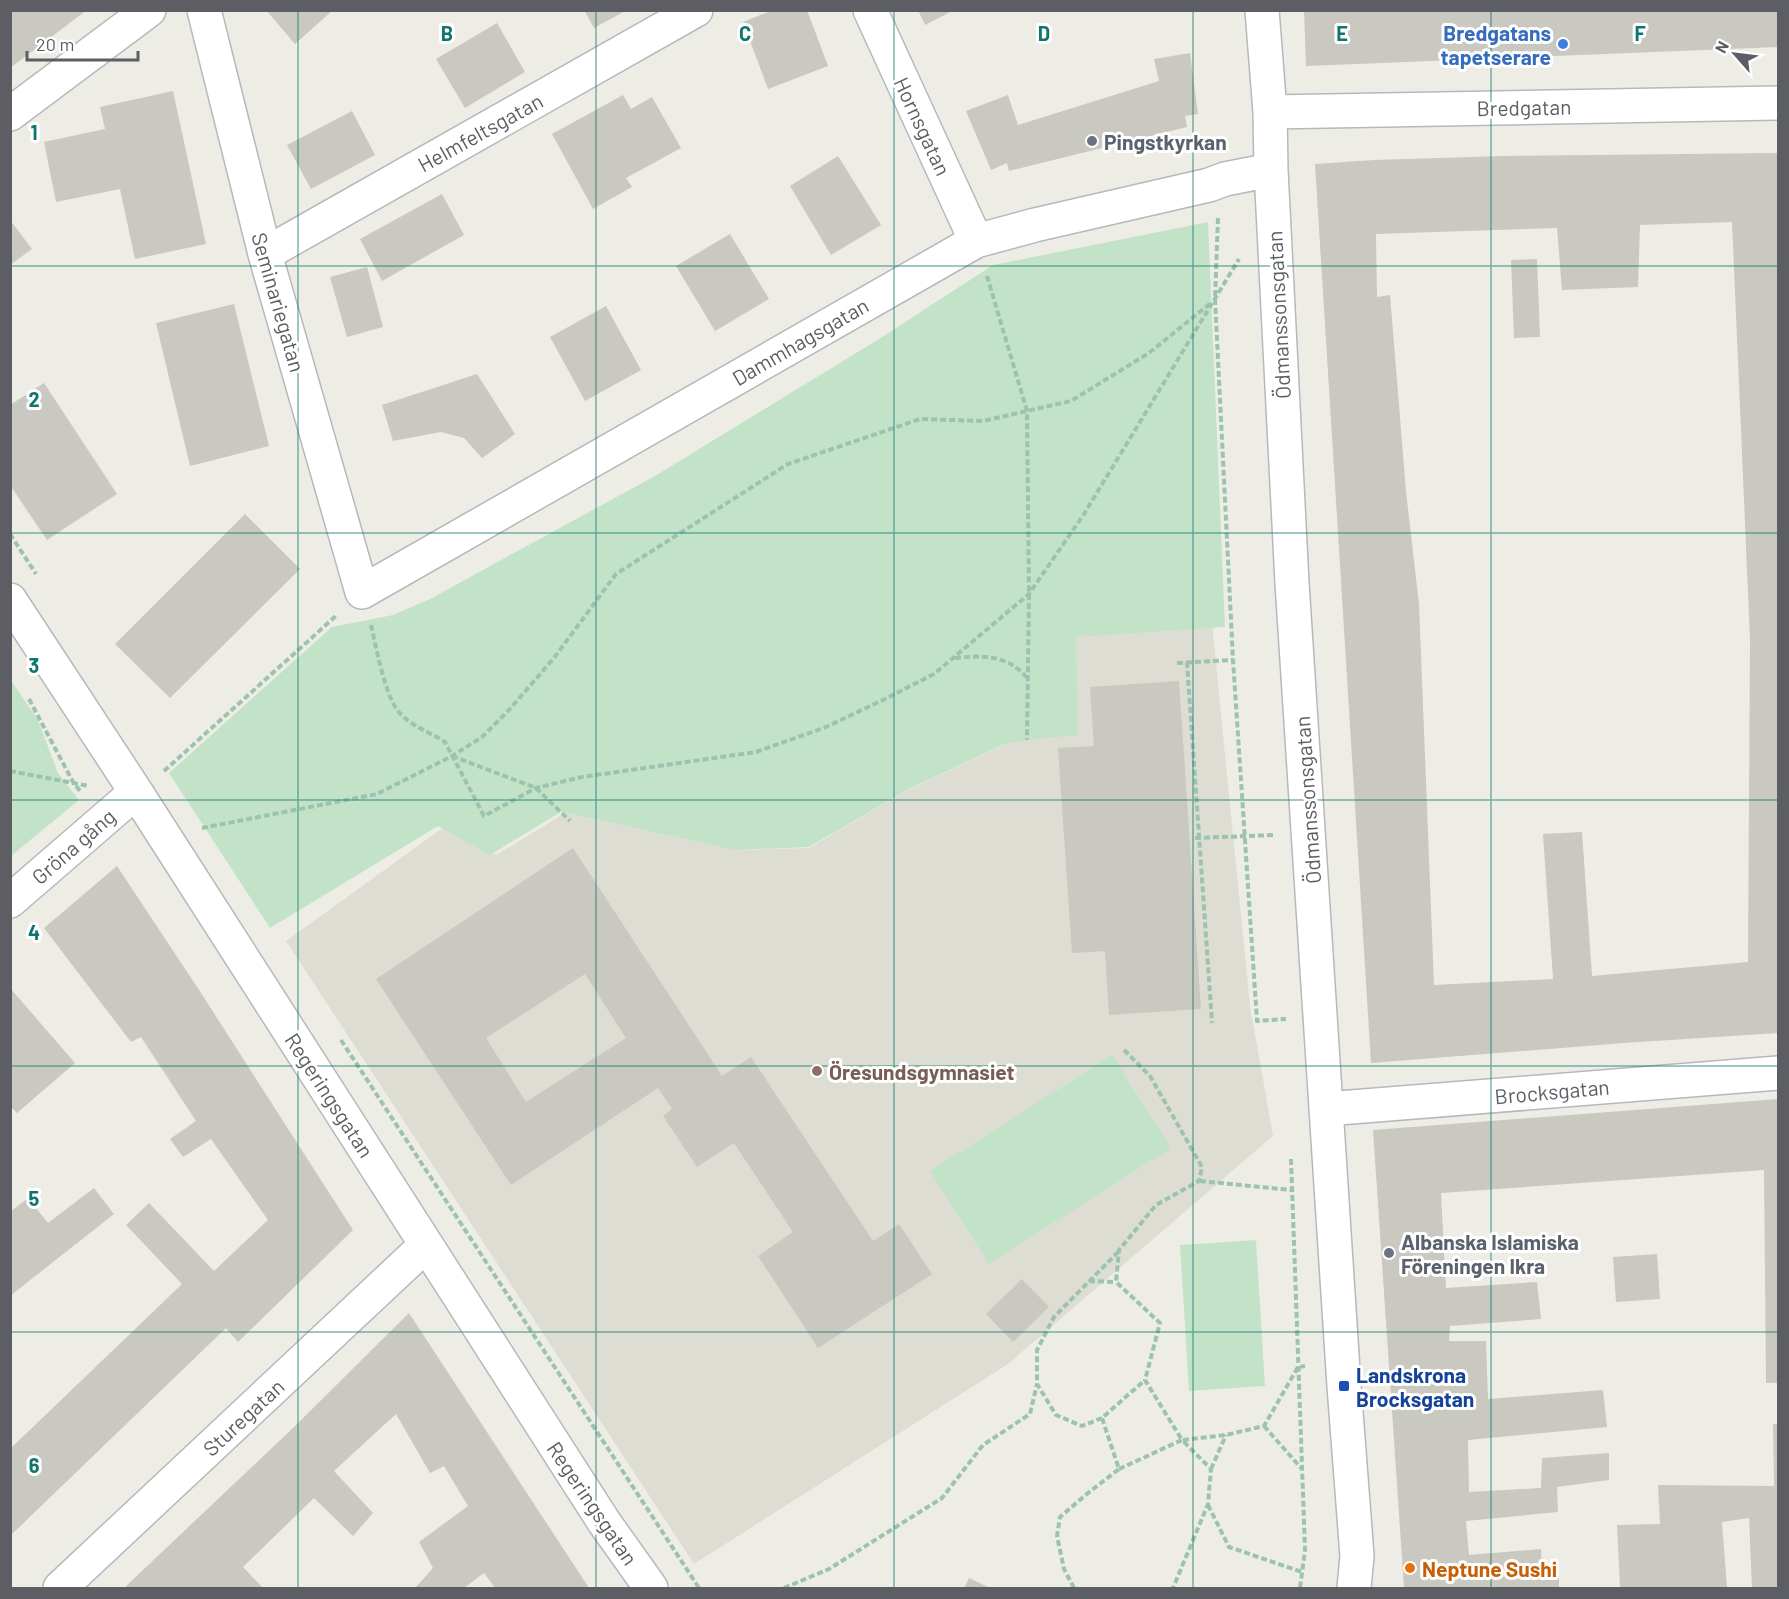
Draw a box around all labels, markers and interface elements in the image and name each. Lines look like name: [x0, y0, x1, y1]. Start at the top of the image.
place label: Bredgatans tapetserare: [1441, 20, 1551, 69]
text: B: [441, 21, 453, 45]
text: C: [739, 21, 751, 45]
text: D: [1038, 21, 1050, 45]
text: E: [1336, 21, 1348, 45]
text: F: [1634, 21, 1646, 45]
scale bar: [27, 24, 138, 62]
north arrow: [1705, 24, 1765, 84]
text: 20 m: [36, 33, 74, 55]
marker: Bredgatans tapetserare: [1556, 37, 1570, 51]
text: N: [1710, 38, 1732, 56]
street label: Hornsgatan: [889, 73, 957, 179]
street label: Helmfeltsgatan: [413, 87, 547, 177]
street label: Bredgatan: [1476, 94, 1572, 120]
text: 1: [30, 120, 38, 144]
place label: Pingstkyrkan: [1104, 129, 1227, 154]
marker: Pingstkyrkan: [1085, 134, 1099, 148]
street label: Seminariegatan: [247, 229, 311, 375]
street label: Ödmanssonsgatan: [1261, 230, 1295, 400]
street label: Dammhagsgatan: [727, 292, 873, 390]
text: 2: [28, 387, 40, 411]
text: 3: [29, 653, 39, 677]
street label: Ödmanssonsgatan: [1289, 715, 1325, 885]
street label: Gröna gång: [26, 803, 120, 889]
text: 4: [28, 920, 40, 944]
street label: Regeringsgatan: [280, 1028, 380, 1162]
place label: Öresundsgymnasiet: [829, 1059, 1014, 1084]
marker: Öresundsgymnasiet: [810, 1064, 824, 1078]
street label: Brocksgatan: [1494, 1074, 1610, 1108]
text: 5: [29, 1186, 40, 1210]
place label: Albanska Islamiska Föreningen Ikra: [1401, 1229, 1579, 1278]
marker: Albanska Islamiska Föreningen Ikra: [1382, 1246, 1396, 1260]
place label: Landskrona Brocksgatan: [1356, 1362, 1474, 1411]
street label: Sturegatan: [197, 1373, 289, 1461]
marker: Landskrona Brocksgatan: [1337, 1379, 1351, 1393]
street label: Regeringsgatan: [543, 1437, 643, 1569]
text: 6: [29, 1453, 40, 1477]
place label: Neptune Sushi: [1422, 1556, 1557, 1581]
marker: Neptune Sushi: [1403, 1561, 1417, 1575]

